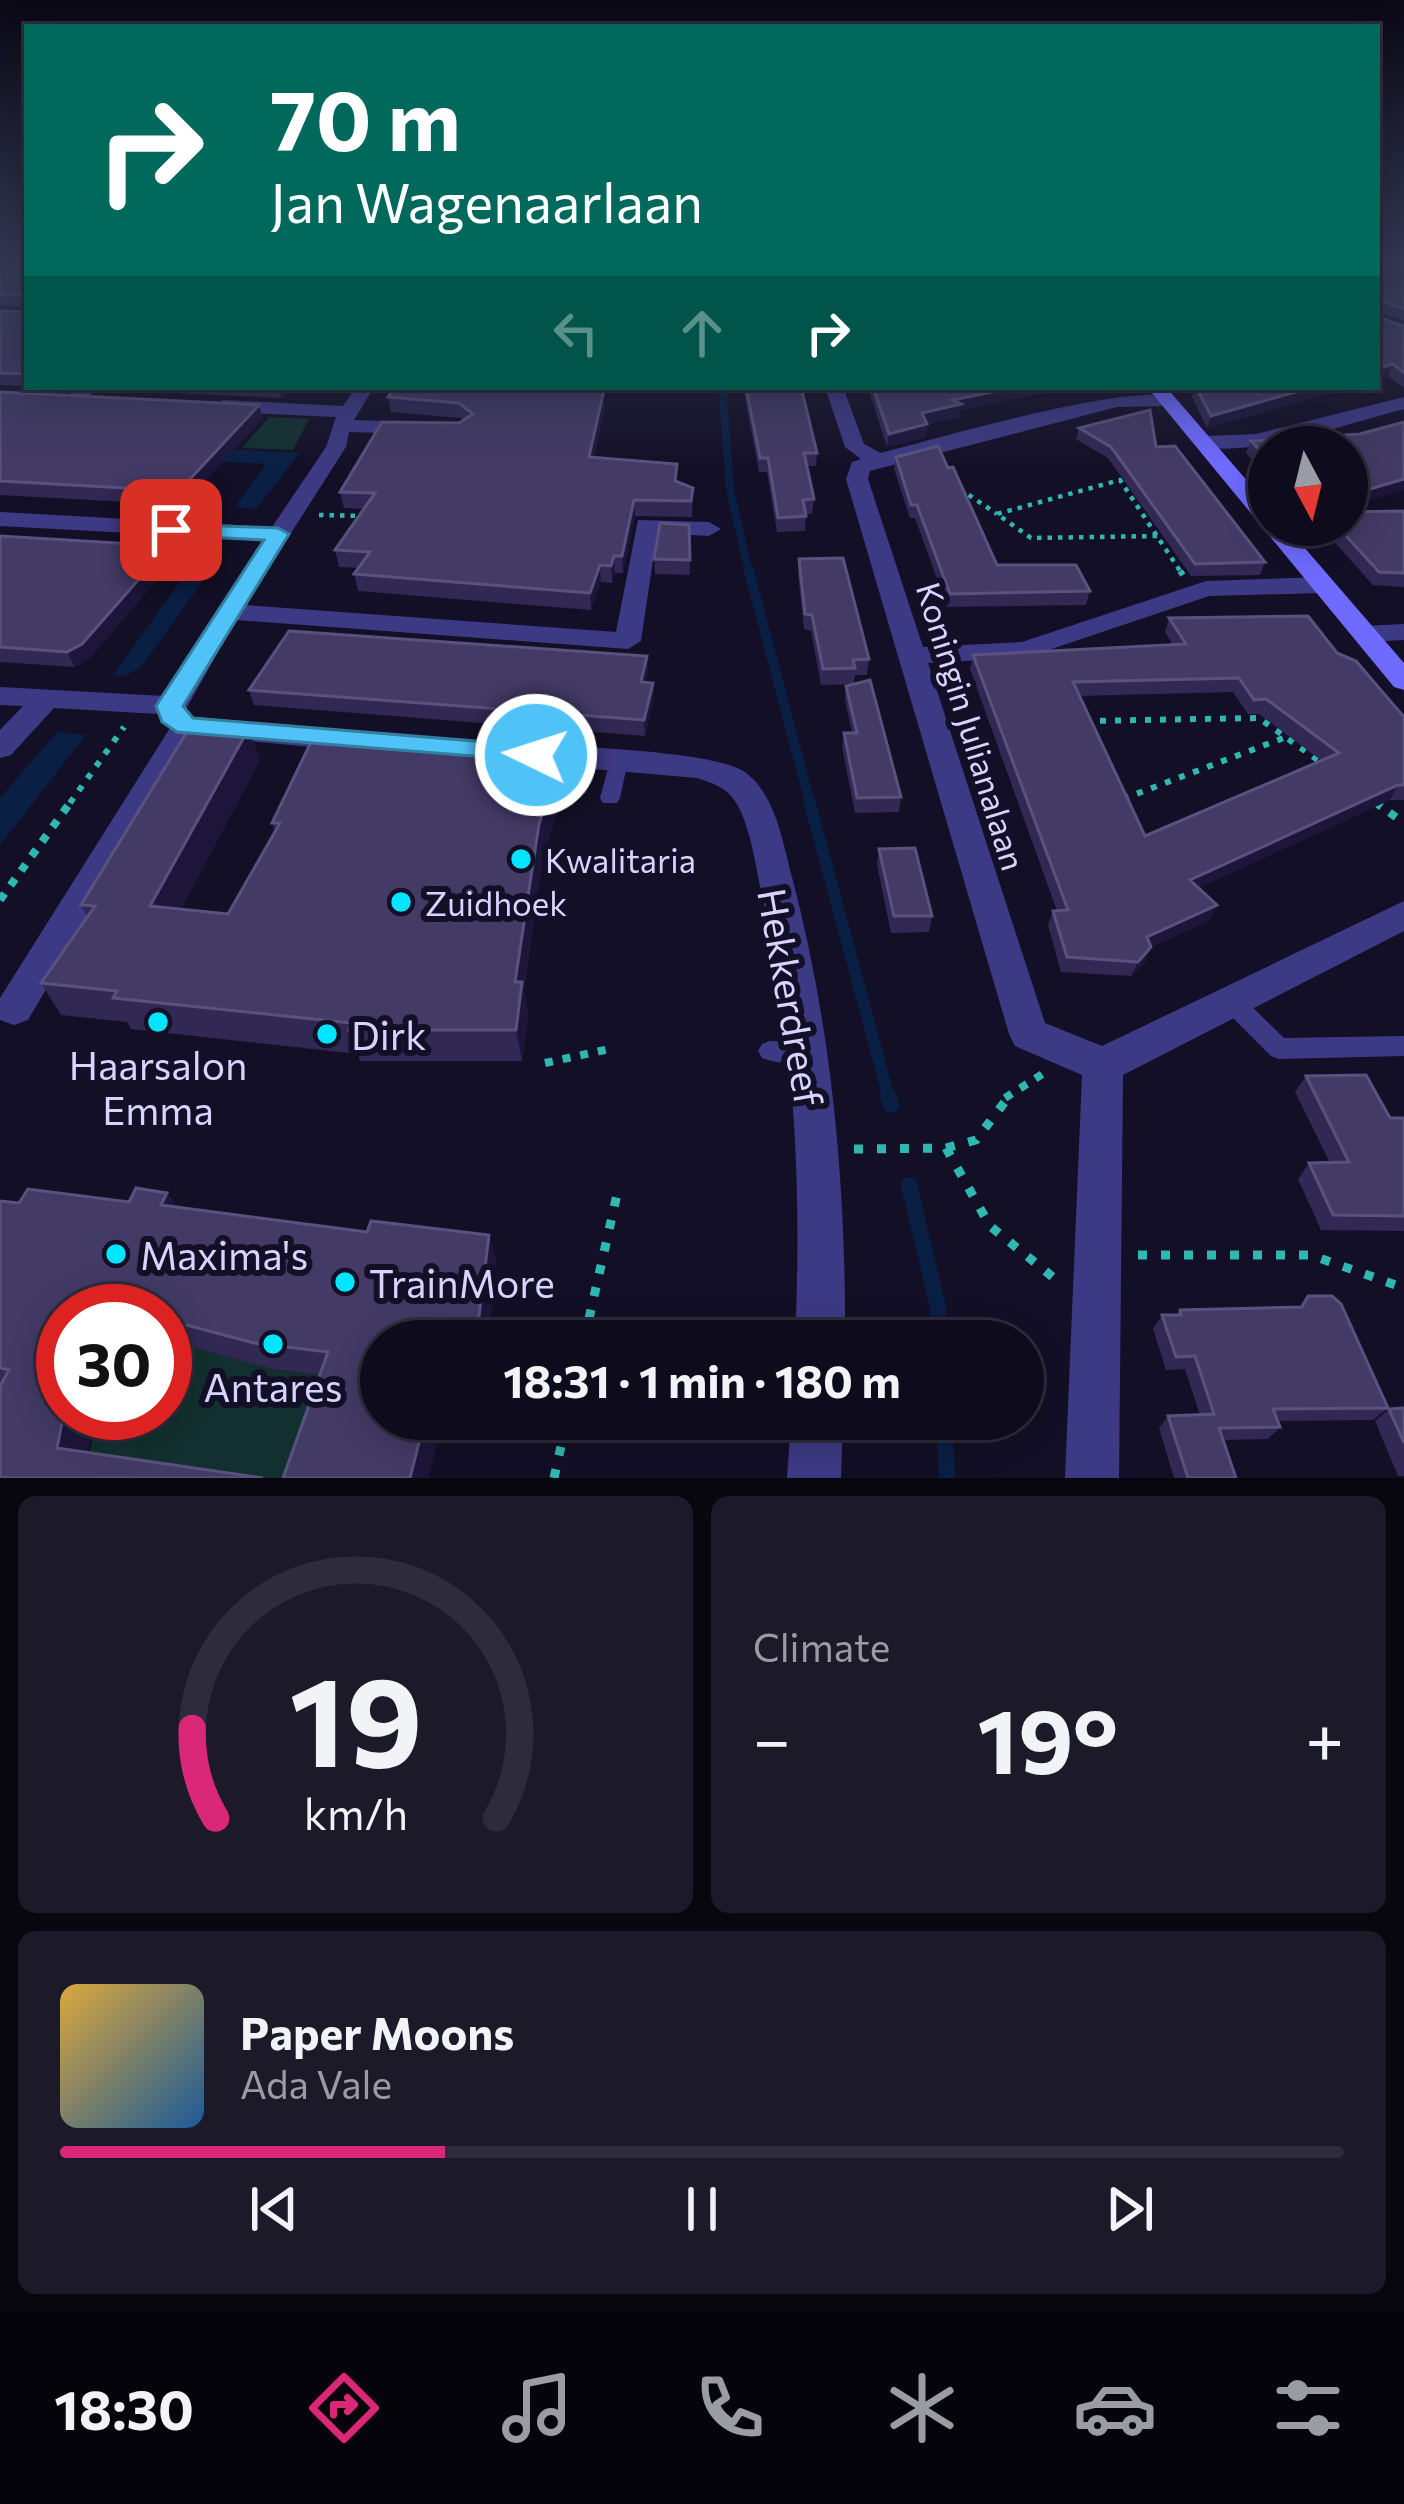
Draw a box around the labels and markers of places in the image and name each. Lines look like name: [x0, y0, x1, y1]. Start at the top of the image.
pin: [120, 479, 222, 581]
place label: Kwalitaria: [545, 839, 696, 880]
marker: Kwalitaria: [508, 846, 534, 872]
place label: Zuidhoek: [425, 882, 567, 923]
marker: Zuidhoek: [388, 889, 414, 915]
marker: Haarsalon Emma: [145, 1009, 171, 1035]
place label: Dirk: [351, 1010, 426, 1058]
marker: Dirk: [314, 1021, 340, 1047]
place label: Haarsalon Emma: [69, 1040, 247, 1133]
place label: Maxima's: [140, 1230, 308, 1278]
marker: Maxima's: [103, 1241, 129, 1267]
place label: TrainMore: [369, 1258, 555, 1306]
marker: TrainMore: [332, 1269, 358, 1295]
marker: Antares: [260, 1331, 286, 1357]
place label: Antares: [204, 1362, 342, 1410]

